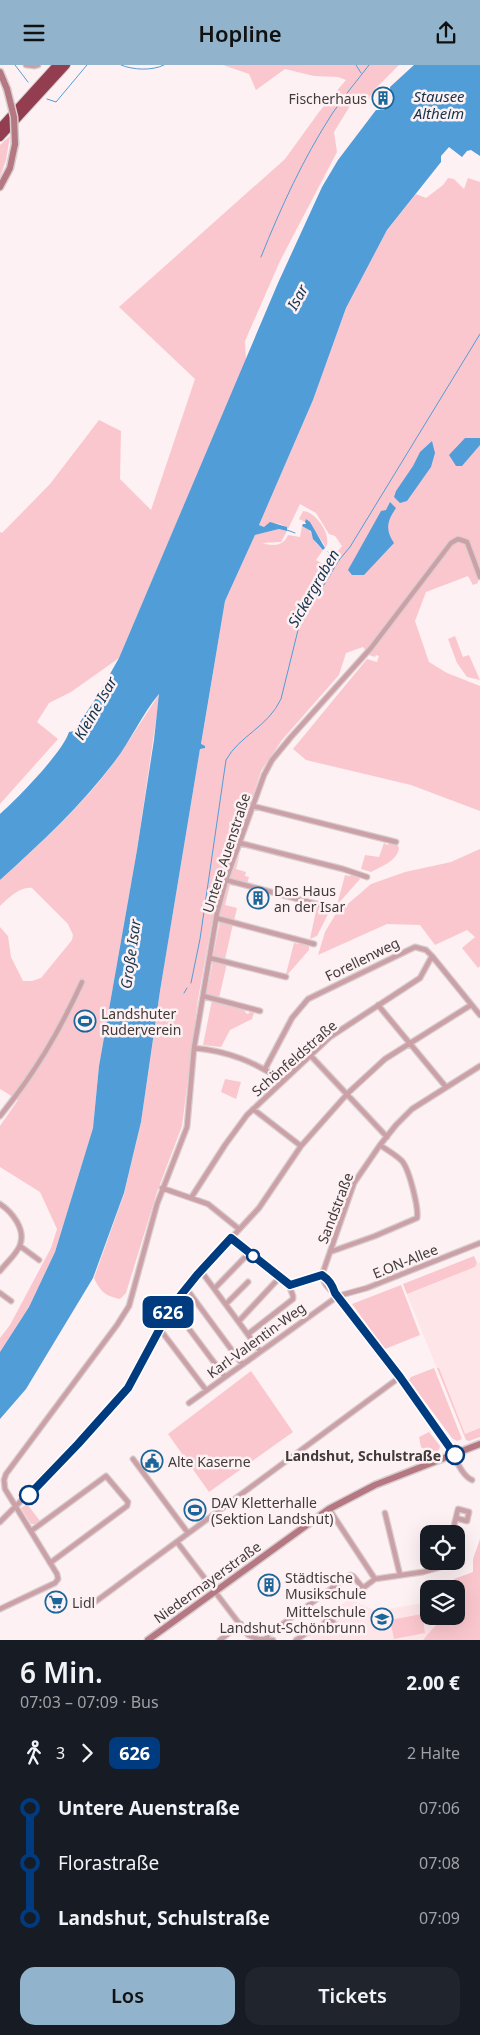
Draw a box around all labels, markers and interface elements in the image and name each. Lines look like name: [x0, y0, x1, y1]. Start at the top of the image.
text: Hopline: [198, 18, 282, 48]
icon: menu: [20, 19, 48, 47]
icon: share: [432, 19, 460, 47]
building icon: Fischerhaus: [371, 86, 395, 110]
water label: Stausee Altheim: [413, 86, 465, 123]
place label: Fischerhaus: [289, 89, 367, 108]
water label: Isar: [282, 280, 313, 314]
water label: Sickergraben: [283, 546, 343, 630]
water label: Kleine Isar: [69, 672, 122, 743]
street label: Untere Auenstraße: [198, 791, 254, 915]
place label: Das Haus an der Isar: [274, 881, 345, 916]
building icon: Das Haus an der Isar: [246, 886, 270, 910]
water label: Große Isar: [115, 917, 145, 990]
street label: Forellenweg: [322, 933, 402, 985]
place label: Landshuter Ruderverein: [101, 1004, 181, 1039]
sports icon: Landshuter Ruderverein: [73, 1009, 97, 1033]
street label: Schönfeldstraße: [247, 1016, 341, 1100]
street label: Sandstraße: [313, 1170, 357, 1246]
street label: E.ON-Allee: [370, 1239, 441, 1283]
unlabelled marker: [246, 1249, 260, 1263]
line badge: 626: [139, 1296, 197, 1328]
street label: Karl-Valentin-Weg: [203, 1298, 309, 1382]
text: 626: [153, 1300, 183, 1324]
marker: Landshut, Schulstraße: [445, 1445, 465, 1465]
place label: Landshut, Schulstraße: [285, 1446, 441, 1465]
public building icon: Alte Kaserne: [140, 1449, 164, 1473]
place label: Alte Kaserne: [168, 1452, 251, 1471]
unlabelled marker: [19, 1485, 39, 1505]
place label: DAV Kletterhalle (Sektion Landshut): [211, 1493, 333, 1528]
sports icon: DAV Kletterhalle (Sektion Landshut): [183, 1498, 207, 1522]
map controls: [420, 1525, 465, 1625]
button: locate: [420, 1525, 465, 1570]
street label: Niedermayerstraße: [150, 1537, 264, 1627]
place label: Städtische Musikschule: [285, 1568, 366, 1603]
building icon: Städtische Musikschule: [257, 1573, 281, 1597]
button: layers: [420, 1580, 465, 1625]
supermarket icon: Lidl: [44, 1590, 68, 1614]
place label: Lidl: [72, 1593, 95, 1612]
place label: Mittelschule Landshut-Schönbrunn: [219, 1602, 366, 1637]
school or university icon: Mittelschule Landshut-Schönbrunn: [370, 1607, 394, 1631]
text: 6 Min.: [20, 1653, 103, 1691]
text: 2.00 €: [406, 1670, 460, 1696]
text: 07:03 – 07:09 · Bus: [20, 1691, 159, 1713]
icon: walk: [20, 1739, 48, 1767]
icon: forward: [73, 1739, 101, 1767]
text: 626: [119, 1741, 150, 1765]
text: 3: [56, 1742, 65, 1764]
text: 2 Halte: [407, 1742, 460, 1764]
text: Untere Auenstraße: [58, 1795, 240, 1821]
text: 07:06: [419, 1797, 460, 1819]
text: Florastraße: [58, 1850, 159, 1876]
text: 07:08: [419, 1852, 460, 1874]
text: Landshut, Schulstraße: [58, 1905, 270, 1931]
text: 07:09: [419, 1907, 460, 1929]
button: Los: [20, 1967, 235, 2025]
button: Tickets: [245, 1967, 460, 2025]

